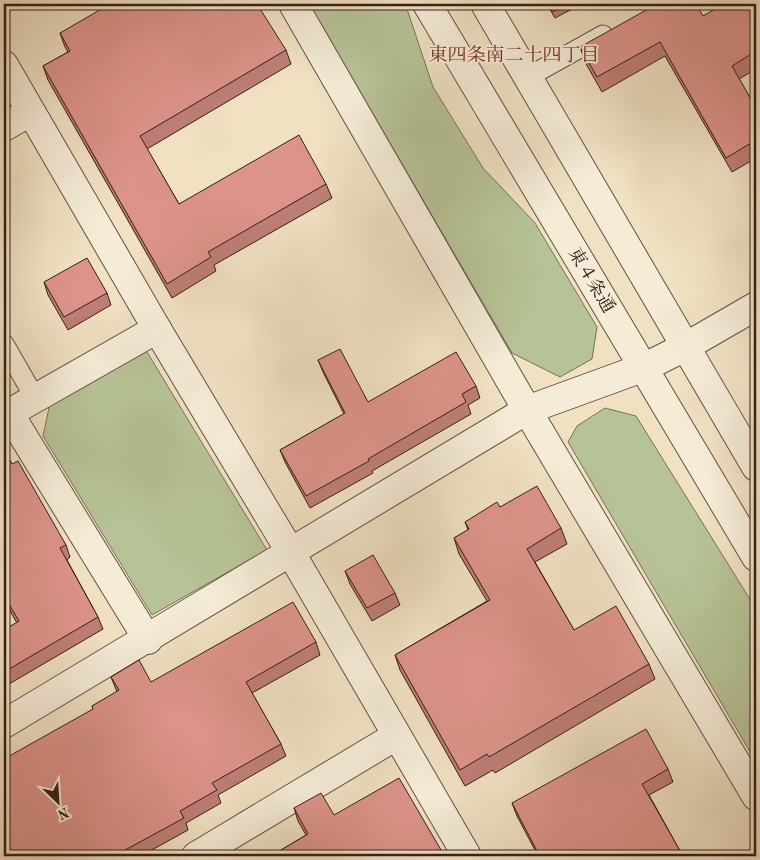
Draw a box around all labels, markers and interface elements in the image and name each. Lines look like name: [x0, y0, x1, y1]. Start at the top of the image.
district label: 東四条南二十四丁目: [428, 44, 600, 66]
street label: 東４条通: [565, 244, 619, 316]
north arrow: [32, 778, 82, 828]
text: N: [55, 804, 71, 822]

